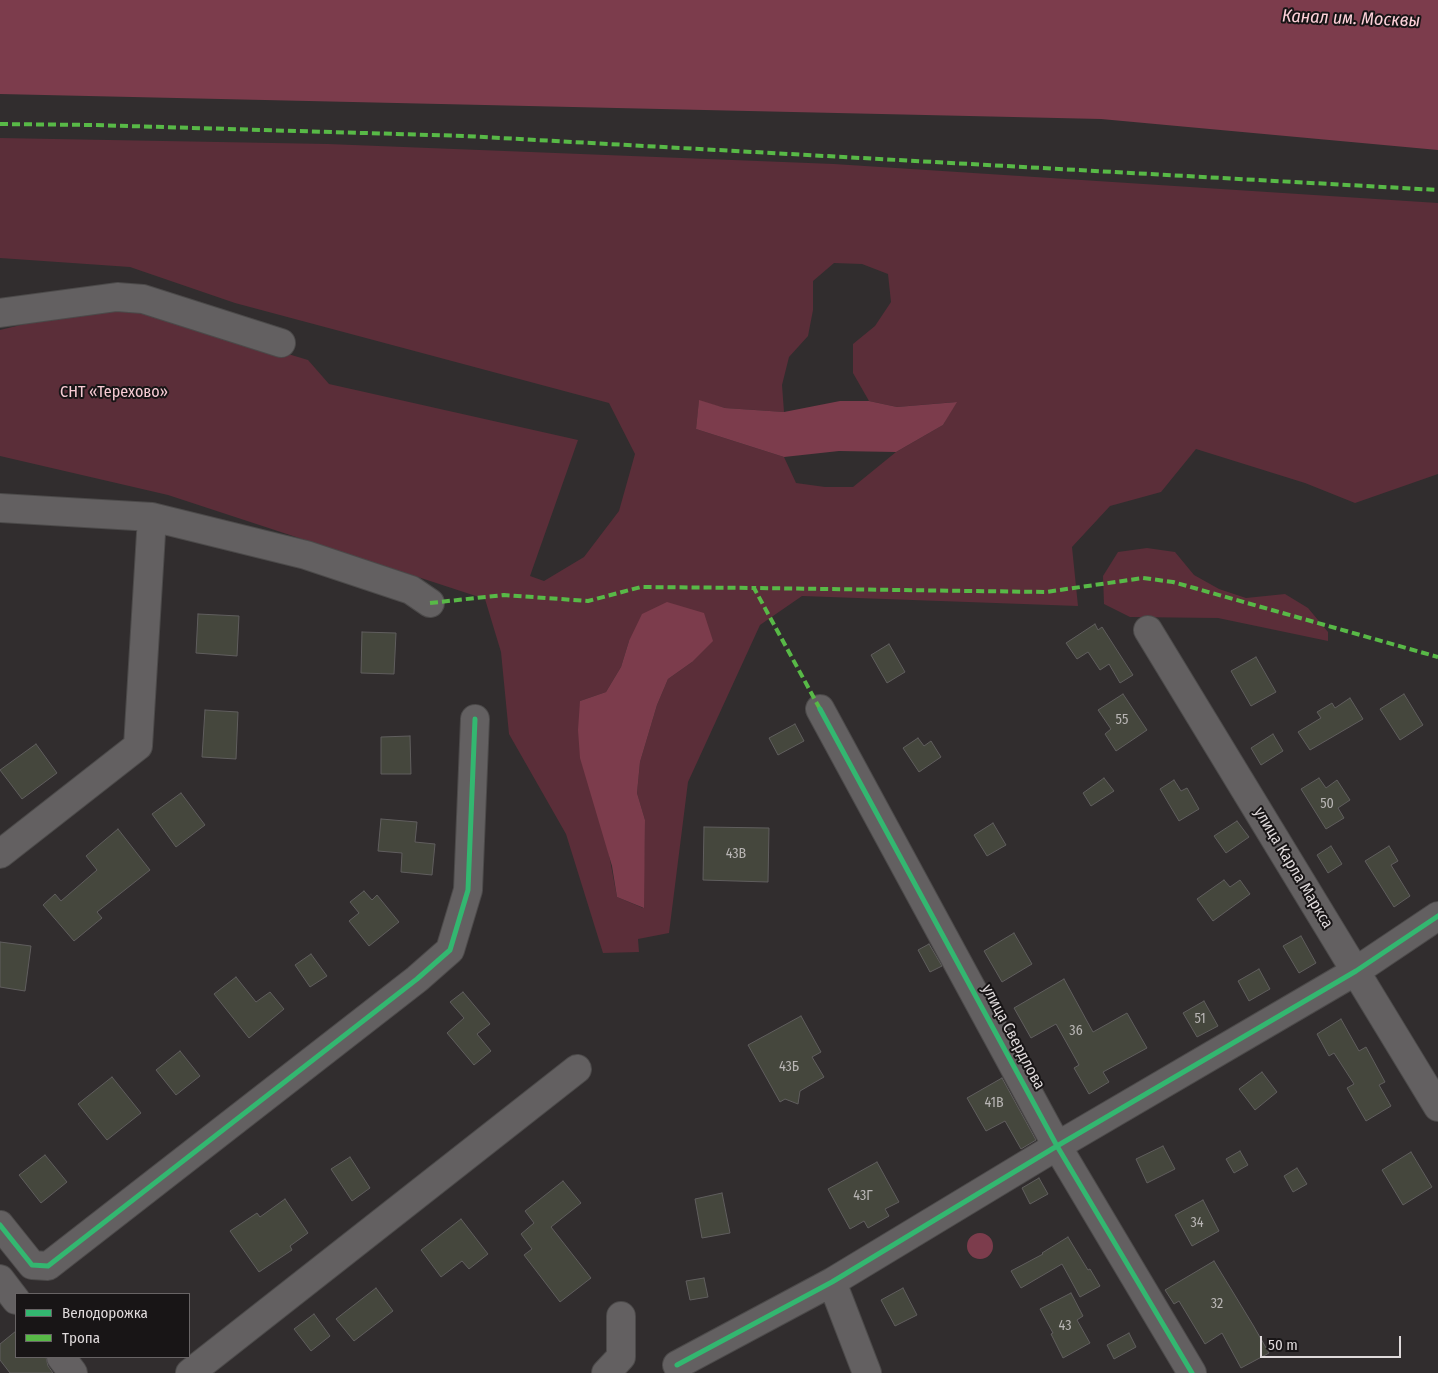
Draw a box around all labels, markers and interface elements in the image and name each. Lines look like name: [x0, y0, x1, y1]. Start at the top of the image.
water label: Канал им. Москвы: [1282, 6, 1420, 32]
park label: СНТ «Терехово»: [60, 383, 168, 403]
house number: 55: [1116, 712, 1128, 728]
house number: 50: [1320, 796, 1334, 812]
street label: улица Карла Маркса: [1249, 804, 1337, 932]
house number: 43В: [726, 846, 746, 862]
street label: улица Свердлова: [977, 981, 1049, 1093]
house number: 51: [1194, 1011, 1206, 1027]
house number: 36: [1069, 1023, 1083, 1039]
house number: 43Б: [779, 1059, 799, 1075]
house number: 41В: [984, 1095, 1004, 1111]
house number: 43Г: [853, 1188, 873, 1204]
house number: 34: [1190, 1215, 1204, 1231]
legend: [15, 1293, 190, 1358]
house number: 32: [1211, 1296, 1223, 1312]
text: Велодорожка: [62, 1304, 148, 1322]
house number: 43: [1059, 1318, 1071, 1334]
scale bar: [1263, 1326, 1404, 1358]
text: Тропа: [62, 1329, 100, 1347]
text: 50 m: [1268, 1336, 1298, 1354]

